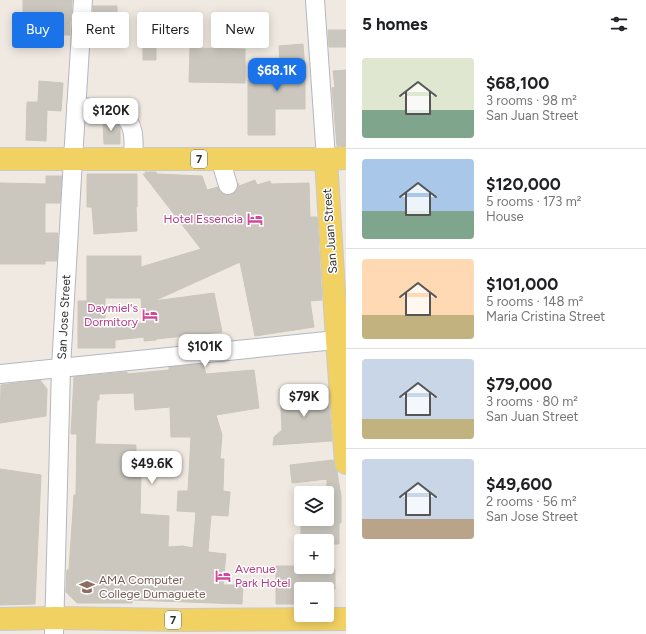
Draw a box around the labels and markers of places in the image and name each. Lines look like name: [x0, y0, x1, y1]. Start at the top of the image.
pin: $68.1K: [244, 58, 310, 92]
pin: $120K: [83, 98, 139, 132]
hotel icon: Hotel Essencia: [246, 210, 264, 228]
place label: Hotel Essencia: [163, 212, 243, 226]
place label: Daymiel's Dormitory: [84, 301, 139, 329]
hotel icon: Daymiel's Dormitory: [141, 306, 159, 324]
pin: $101K: [177, 334, 233, 368]
pin: $79K: [280, 384, 328, 418]
pin: $49.6K: [119, 451, 185, 485]
place label: Avenue Park Hotel: [235, 562, 290, 590]
hotel icon: Avenue Park Hotel: [214, 567, 232, 585]
place label: AMA Computer College Dumaguete: [99, 573, 206, 601]
school or university icon: AMA Computer College Dumaguete: [78, 578, 96, 596]

